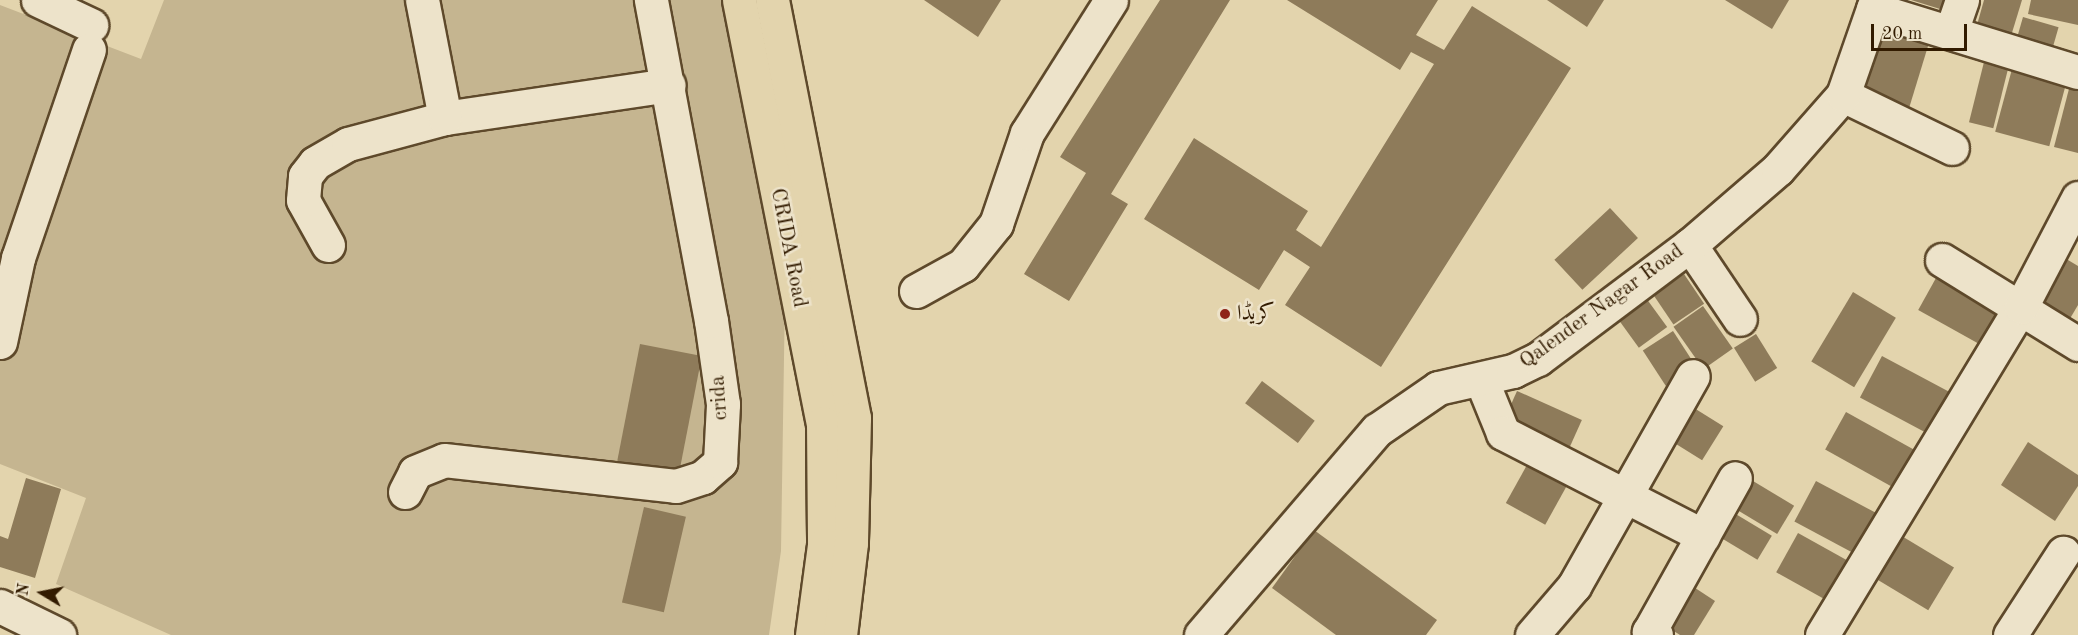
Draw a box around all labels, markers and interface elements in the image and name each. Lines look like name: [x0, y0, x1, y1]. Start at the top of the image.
scale bar: [1874, 12, 1970, 50]
text: 20 m: [1882, 25, 1922, 43]
street label: CRIDA Road: [764, 186, 812, 310]
street label: Qalender Nagar Road: [1515, 239, 1689, 375]
place label: کریڈا: [1237, 301, 1275, 327]
marker: کریڈا: [1218, 307, 1232, 321]
street label: crida: [706, 375, 734, 421]
north arrow: [12, 563, 72, 623]
text: N: [15, 582, 33, 597]

